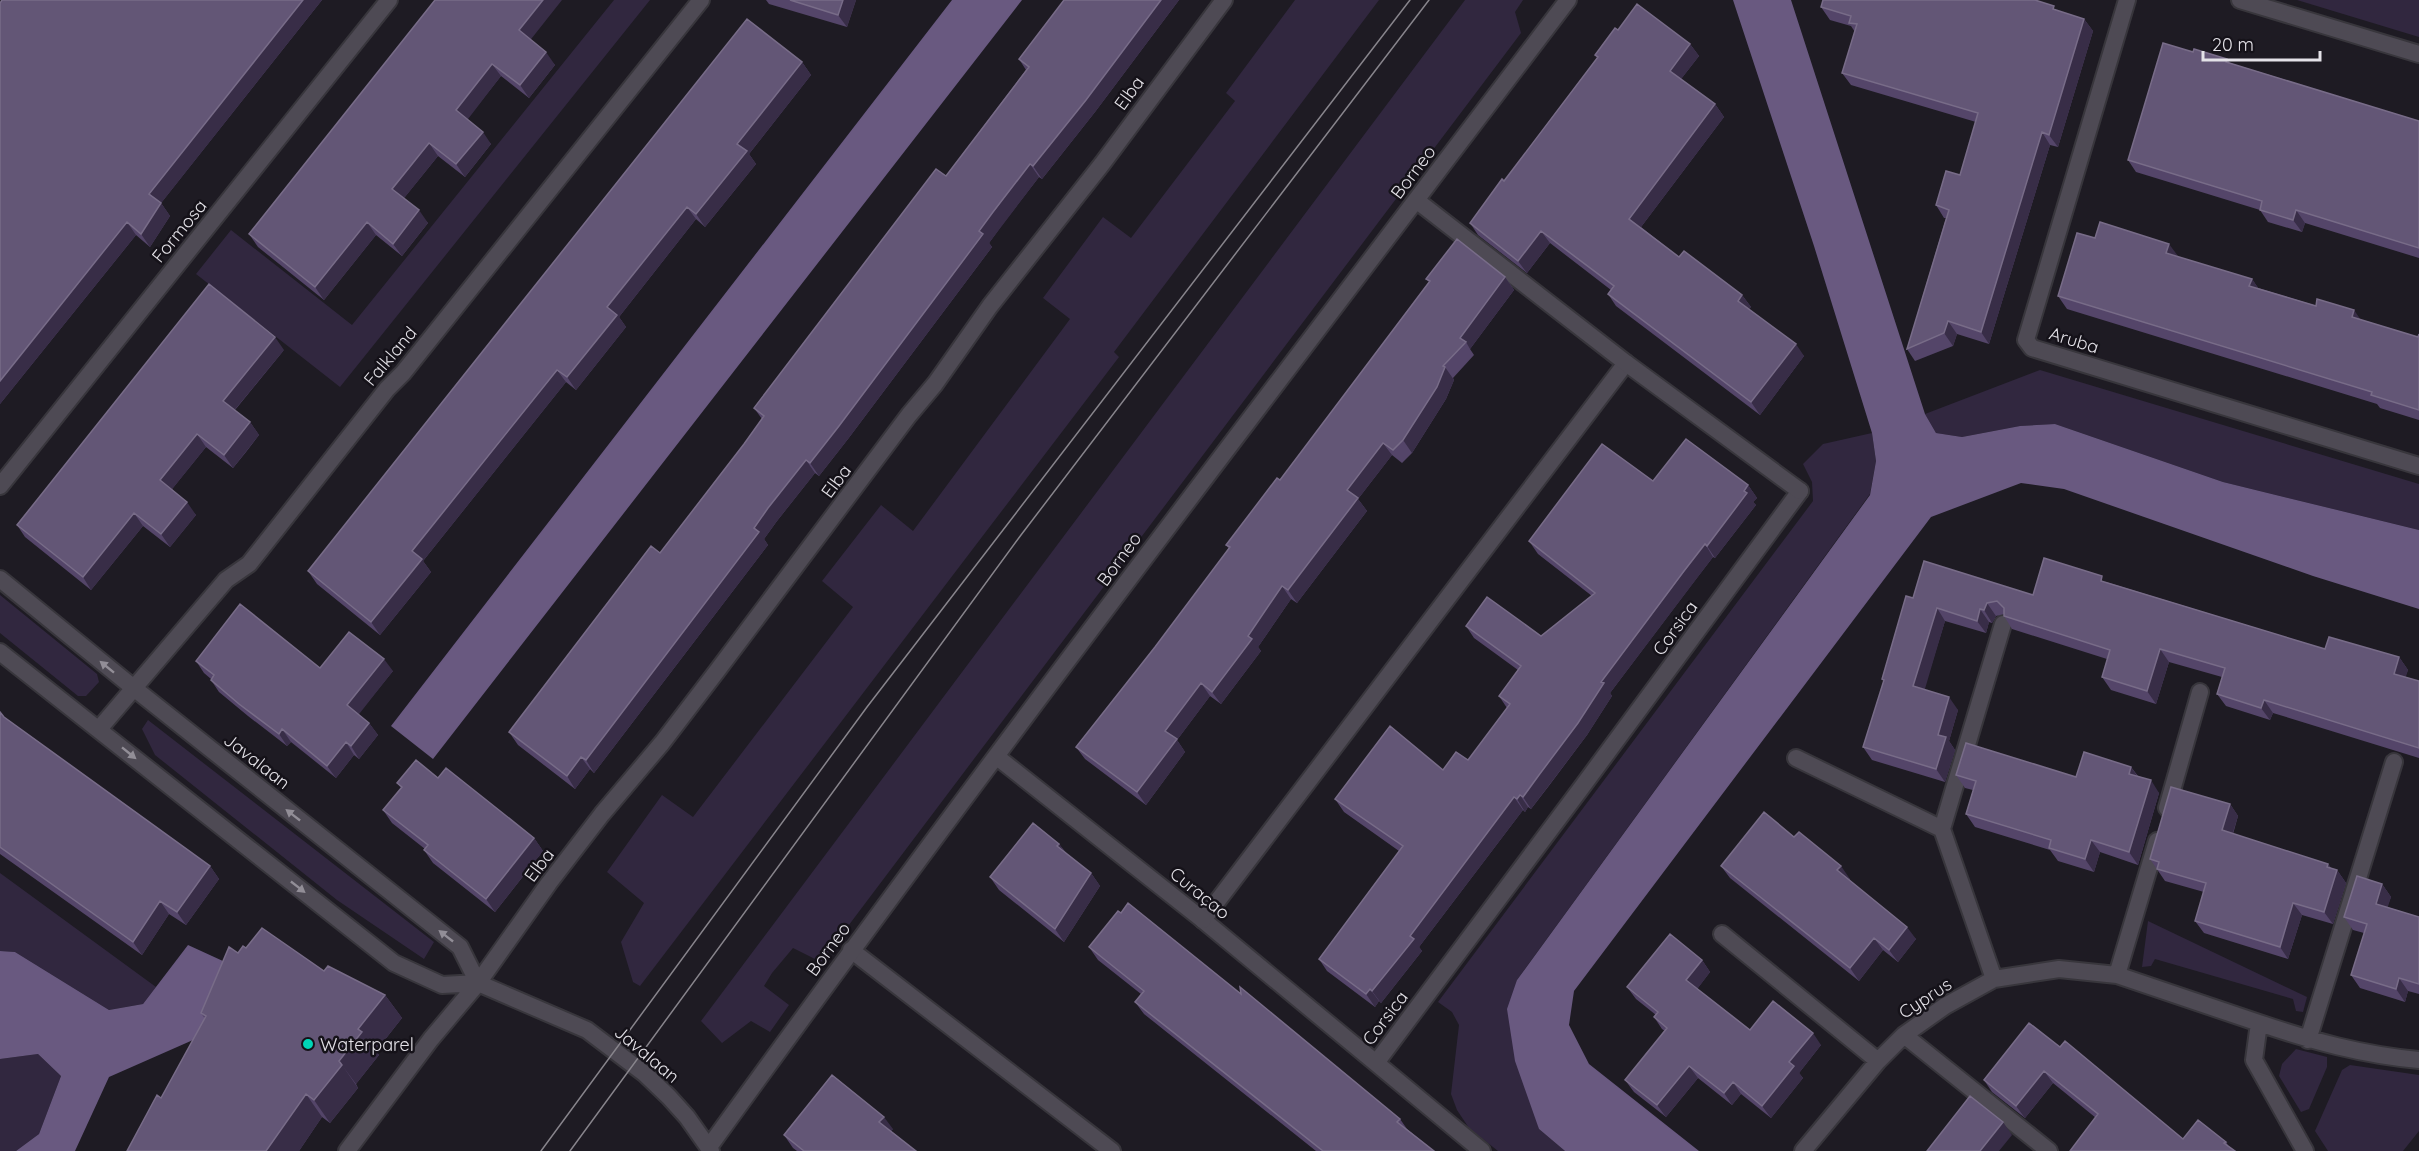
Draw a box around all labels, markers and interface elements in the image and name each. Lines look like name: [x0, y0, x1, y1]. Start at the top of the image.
scale bar: [2203, 24, 2320, 62]
text: 20 m: [2212, 33, 2254, 56]
street label: Elba: [1109, 72, 1149, 114]
street label: Borneo: [1385, 141, 1441, 203]
street label: Formosa: [147, 195, 211, 267]
street label: Falkland: [358, 321, 422, 391]
street label: Aruba: [2046, 322, 2102, 358]
street label: Elba: [816, 460, 856, 502]
street label: Borneo: [1092, 528, 1146, 590]
street label: Corsica: [1647, 596, 1703, 660]
one-way arrow: [100, 661, 115, 674]
street label: Javalaan: [219, 728, 295, 794]
one-way arrow: [121, 746, 137, 759]
one-way arrow: [285, 808, 301, 821]
street label: Elba: [519, 844, 559, 886]
street label: Curaçao: [1165, 862, 1235, 924]
one-way arrow: [290, 881, 305, 893]
street label: Borneo: [801, 918, 855, 980]
one-way arrow: [438, 930, 453, 942]
street label: Cyprus: [1894, 972, 1956, 1024]
street label: Corsica: [1357, 986, 1413, 1050]
street label: Javalaan: [610, 1020, 684, 1088]
place label: Waterparel: [320, 1033, 414, 1056]
marker: Waterparel: [301, 1037, 315, 1051]

